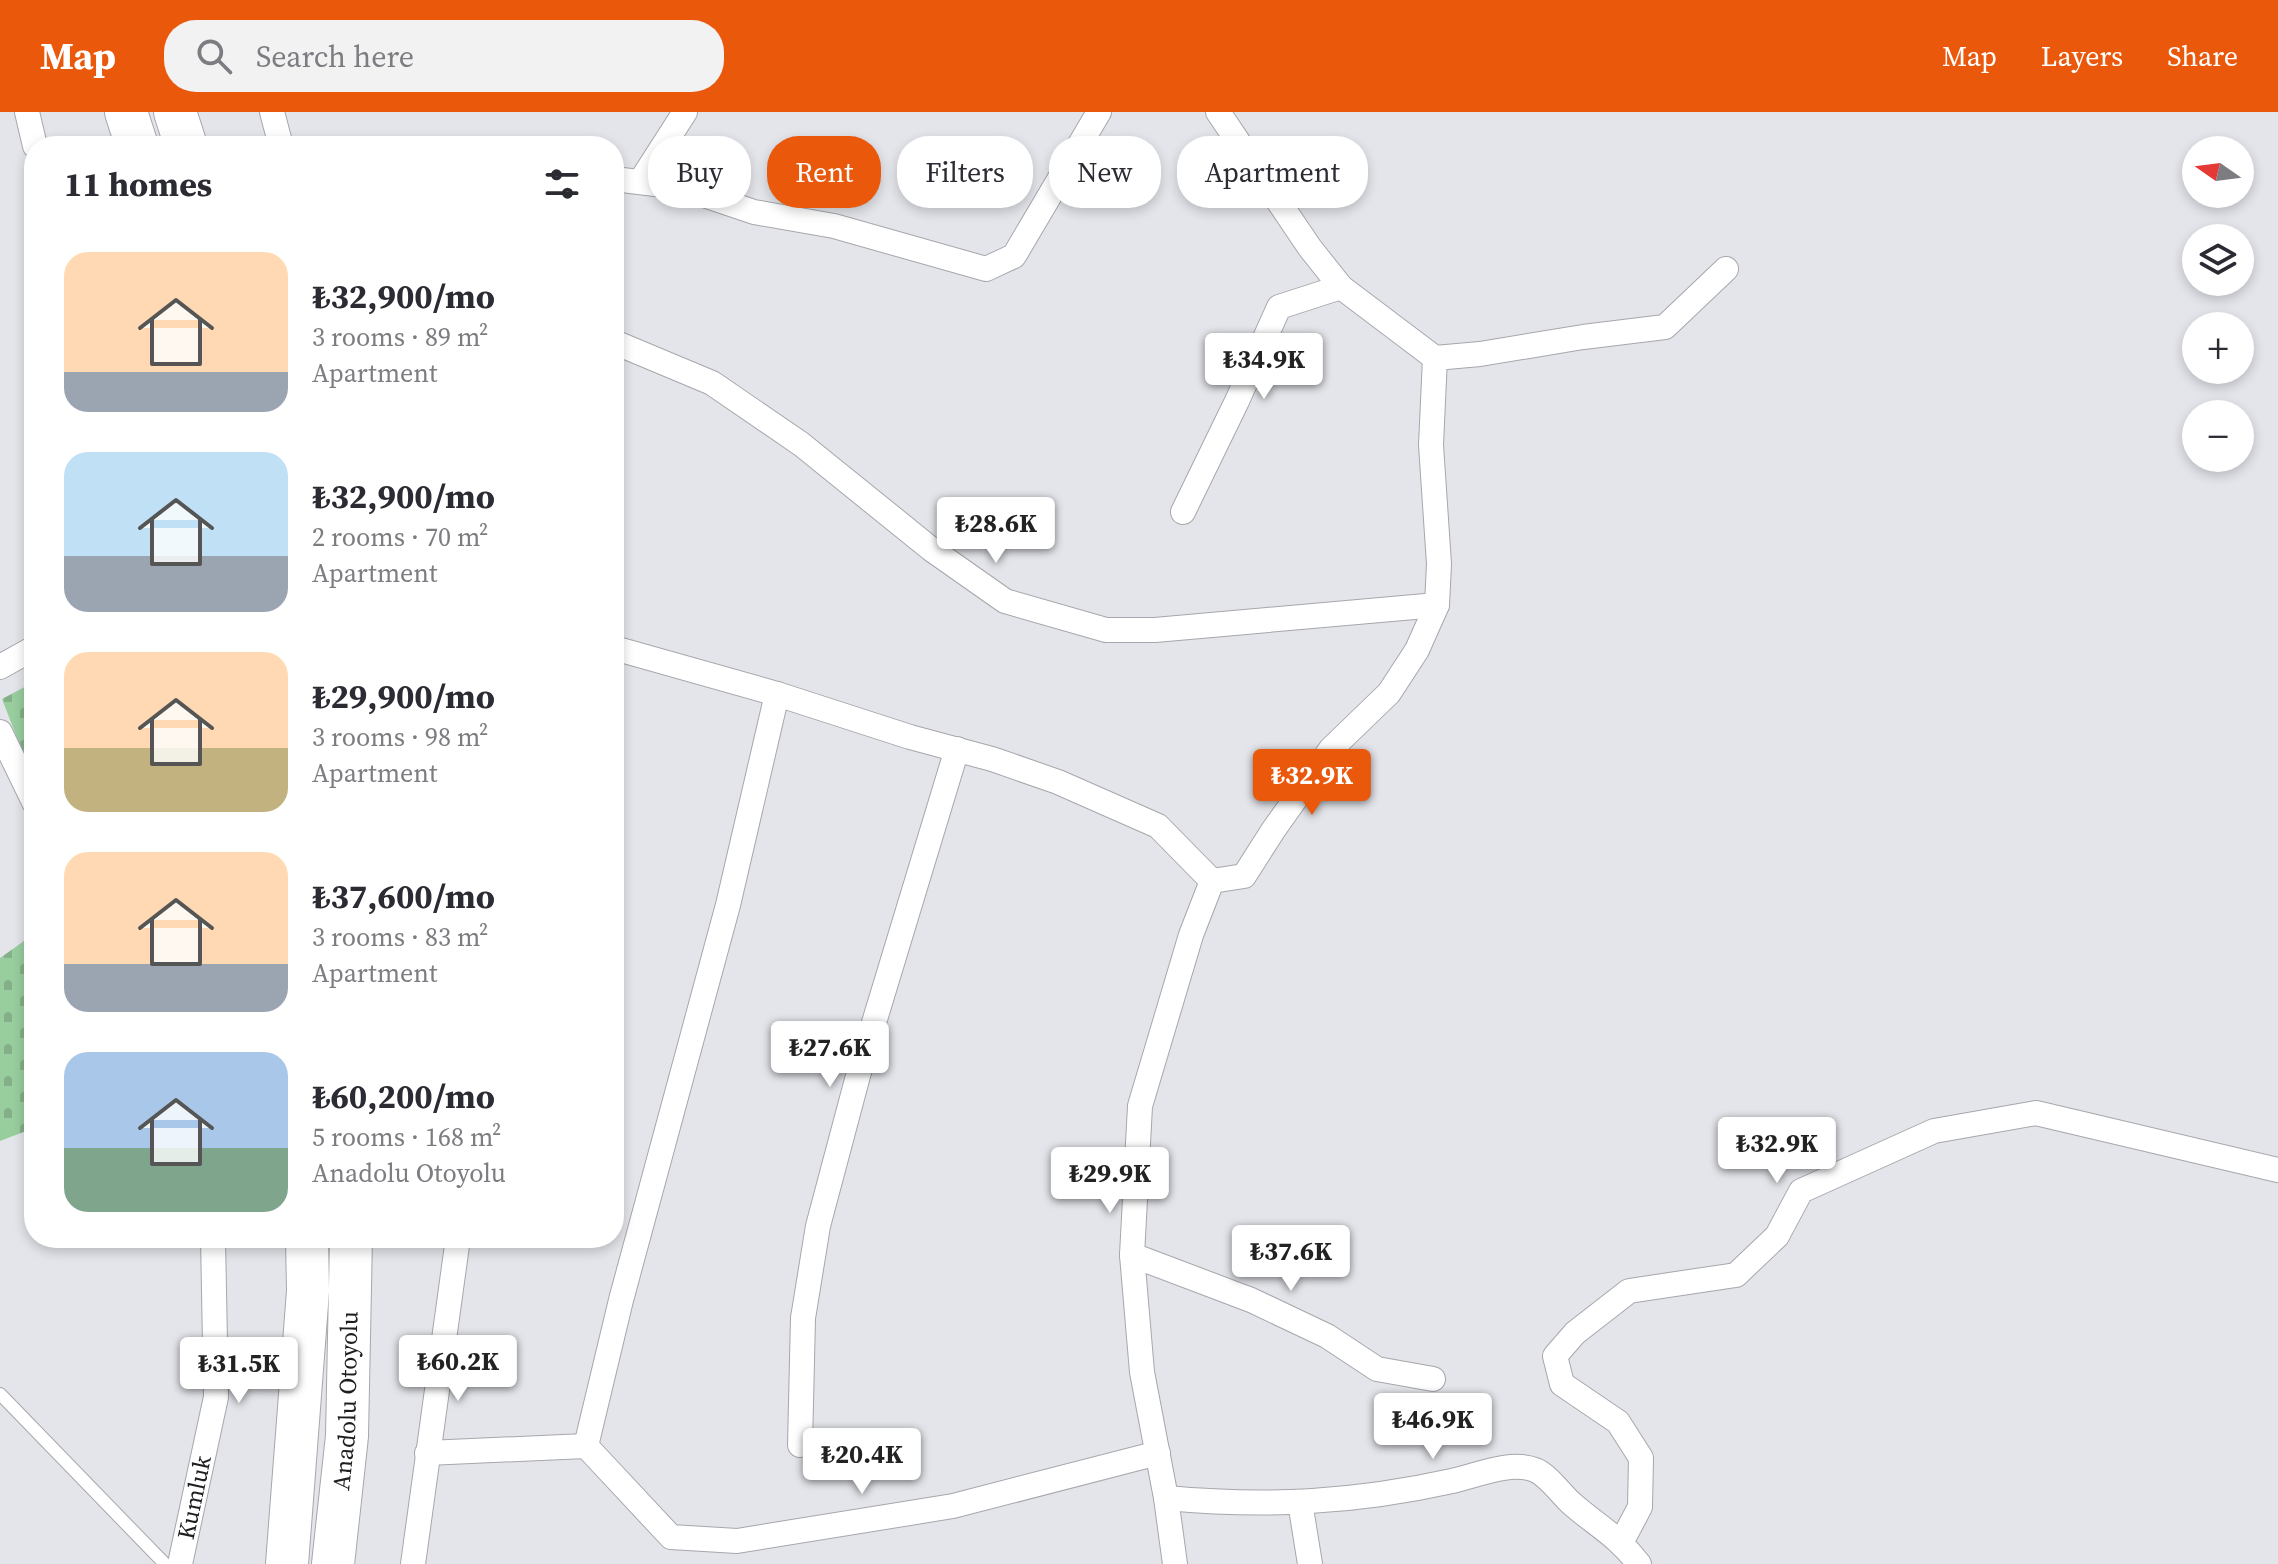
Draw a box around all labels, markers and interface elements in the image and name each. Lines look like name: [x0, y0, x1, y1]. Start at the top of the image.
search box: [164, 20, 724, 92]
text: Map: [40, 30, 116, 82]
icon: search: [192, 34, 236, 78]
text: Search here: [256, 36, 414, 77]
text: Map: [1942, 37, 1997, 75]
text: Layers: [2041, 37, 2123, 75]
text: Share: [2167, 37, 2238, 75]
chip: Buy: [648, 136, 751, 208]
chip: Rent: [767, 136, 881, 208]
chip: Filters: [897, 136, 1033, 208]
chip: New: [1049, 136, 1161, 208]
chip: Apartment: [1177, 136, 1368, 208]
north arrow: [2182, 136, 2254, 208]
map controls: [2182, 136, 2254, 472]
text: 11 homes: [64, 161, 212, 207]
icon: filters: [540, 162, 584, 206]
button: layers: [2182, 224, 2254, 296]
text: ₺32,900/mo: [312, 273, 495, 319]
icon: home: [128, 284, 224, 380]
button: +: [2182, 312, 2254, 384]
text: 3 rooms · 89 m²: [312, 319, 488, 355]
pin: ₺34.9K: [1199, 333, 1329, 401]
text: ₺34.9K: [1223, 341, 1305, 377]
text: Apartment: [312, 355, 437, 391]
button: −: [2182, 400, 2254, 472]
text: ₺32,900/mo: [312, 473, 495, 519]
icon: home: [128, 484, 224, 580]
pin: ₺28.6K: [931, 497, 1061, 565]
text: ₺28.6K: [955, 505, 1037, 541]
text: 2 rooms · 70 m²: [312, 519, 488, 555]
text: Apartment: [312, 555, 437, 591]
text: ₺29,900/mo: [312, 673, 495, 719]
icon: home: [128, 684, 224, 780]
text: 3 rooms · 98 m²: [312, 719, 488, 755]
pin: ₺32.9K: [1247, 749, 1377, 817]
text: Apartment: [312, 755, 437, 791]
text: ₺32.9K: [1271, 757, 1353, 793]
text: ₺37,600/mo: [312, 873, 495, 919]
icon: home: [128, 884, 224, 980]
text: 3 rooms · 83 m²: [312, 919, 488, 955]
text: Apartment: [312, 955, 437, 991]
pin: ₺27.6K: [765, 1021, 895, 1089]
text: ₺27.6K: [789, 1029, 871, 1065]
text: ₺60,200/mo: [312, 1073, 495, 1119]
icon: home: [128, 1084, 224, 1180]
pin: ₺32.9K: [1712, 1117, 1842, 1185]
text: 5 rooms · 168 m²: [312, 1119, 501, 1155]
text: ₺32.9K: [1736, 1125, 1818, 1161]
pin: ₺29.9K: [1045, 1147, 1175, 1215]
text: Anadolu Otoyolu: [312, 1155, 506, 1191]
text: ₺29.9K: [1069, 1155, 1151, 1191]
pin: ₺37.6K: [1226, 1225, 1356, 1293]
text: ₺37.6K: [1250, 1233, 1332, 1269]
street label: Anadolu Otoyolu: [324, 1311, 366, 1492]
pin: ₺60.2K: [393, 1335, 523, 1403]
pin: ₺31.5K: [174, 1337, 304, 1405]
text: ₺60.2K: [417, 1343, 499, 1379]
text: ₺31.5K: [198, 1345, 280, 1381]
pin: ₺46.9K: [1368, 1393, 1498, 1461]
text: ₺46.9K: [1392, 1401, 1474, 1437]
pin: ₺20.4K: [797, 1428, 927, 1496]
text: ₺20.4K: [821, 1436, 903, 1472]
street label: Kumluk: [169, 1451, 219, 1543]

